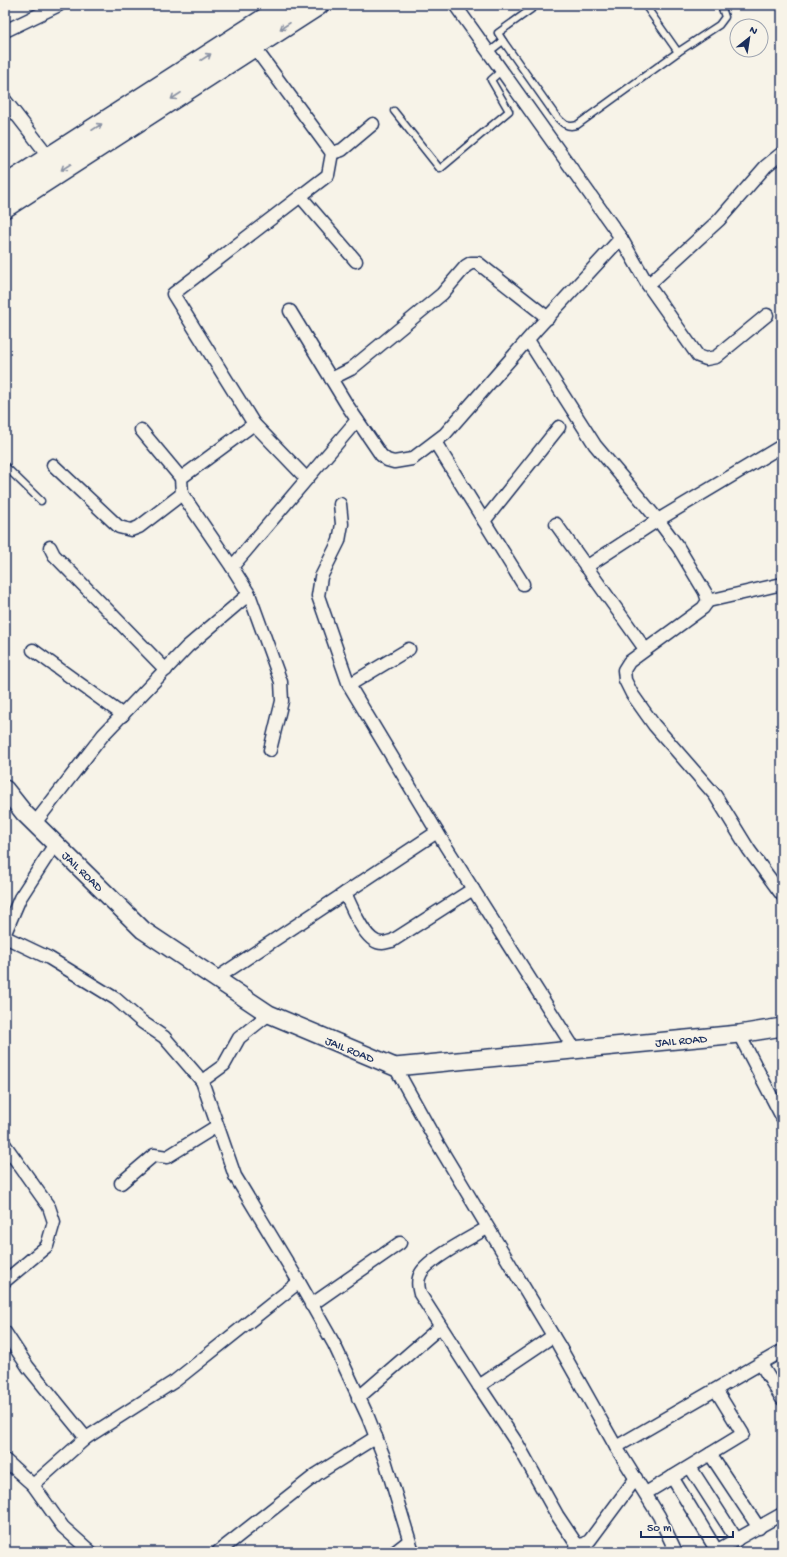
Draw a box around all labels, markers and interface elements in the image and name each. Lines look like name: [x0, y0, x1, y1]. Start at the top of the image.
north arrow: [729, 18, 769, 58]
one-way arrow: [280, 22, 291, 30]
text: N: [747, 24, 759, 38]
one-way arrow: [200, 53, 211, 61]
one-way arrow: [170, 93, 182, 101]
one-way arrow: [91, 123, 102, 131]
one-way arrow: [61, 163, 72, 171]
street label: JAIL ROAD: [58, 849, 105, 896]
street label: JAIL ROAD: [655, 1033, 708, 1051]
street label: JAIL ROAD: [323, 1035, 376, 1067]
scale bar: [641, 1513, 733, 1539]
text: 50 m: [647, 1522, 672, 1536]

